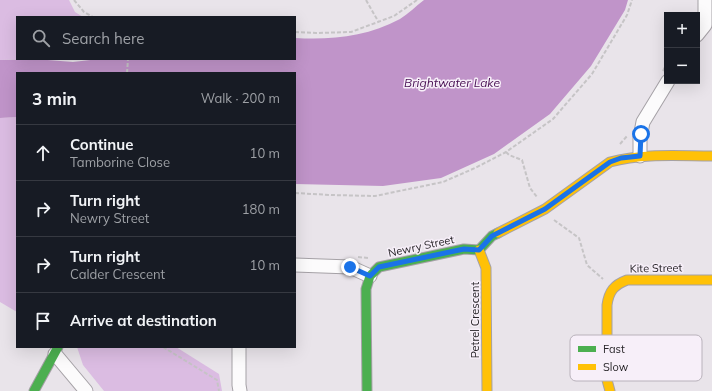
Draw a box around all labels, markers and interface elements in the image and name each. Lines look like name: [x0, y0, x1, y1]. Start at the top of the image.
map controls: [664, 12, 700, 84]
button: +: [664, 12, 700, 48]
search box: [16, 16, 296, 60]
icon: search: [30, 27, 52, 49]
text: Search here: [62, 29, 144, 48]
button: −: [664, 48, 700, 84]
water label: Brightwater Lake: [404, 75, 500, 90]
text: 3 min: [32, 88, 77, 109]
text: Walk · 200 m: [201, 90, 280, 106]
route start: [632, 125, 650, 143]
text: Continue: [70, 135, 133, 154]
icon: ahead: [32, 142, 54, 164]
text: 10 m: [250, 145, 280, 161]
text: Tamborine Close: [70, 154, 170, 170]
text: Turn right: [70, 191, 140, 210]
icon: right: [32, 198, 54, 220]
text: 180 m: [242, 201, 280, 217]
text: Newry Street: [70, 210, 149, 226]
street label: Newry Street: [387, 232, 455, 260]
text: Turn right: [70, 247, 140, 266]
icon: right: [32, 254, 54, 276]
text: 10 m: [250, 257, 280, 273]
route end: [341, 258, 359, 276]
street label: Kite Street: [630, 261, 683, 275]
text: Calder Crescent: [70, 266, 165, 282]
street label: Petrel Crescent: [468, 282, 482, 358]
icon: arrive: [32, 310, 54, 332]
text: Arrive at destination: [70, 311, 217, 330]
legend: [570, 335, 702, 381]
text: Fast: [603, 342, 625, 356]
text: Slow: [603, 360, 629, 374]

